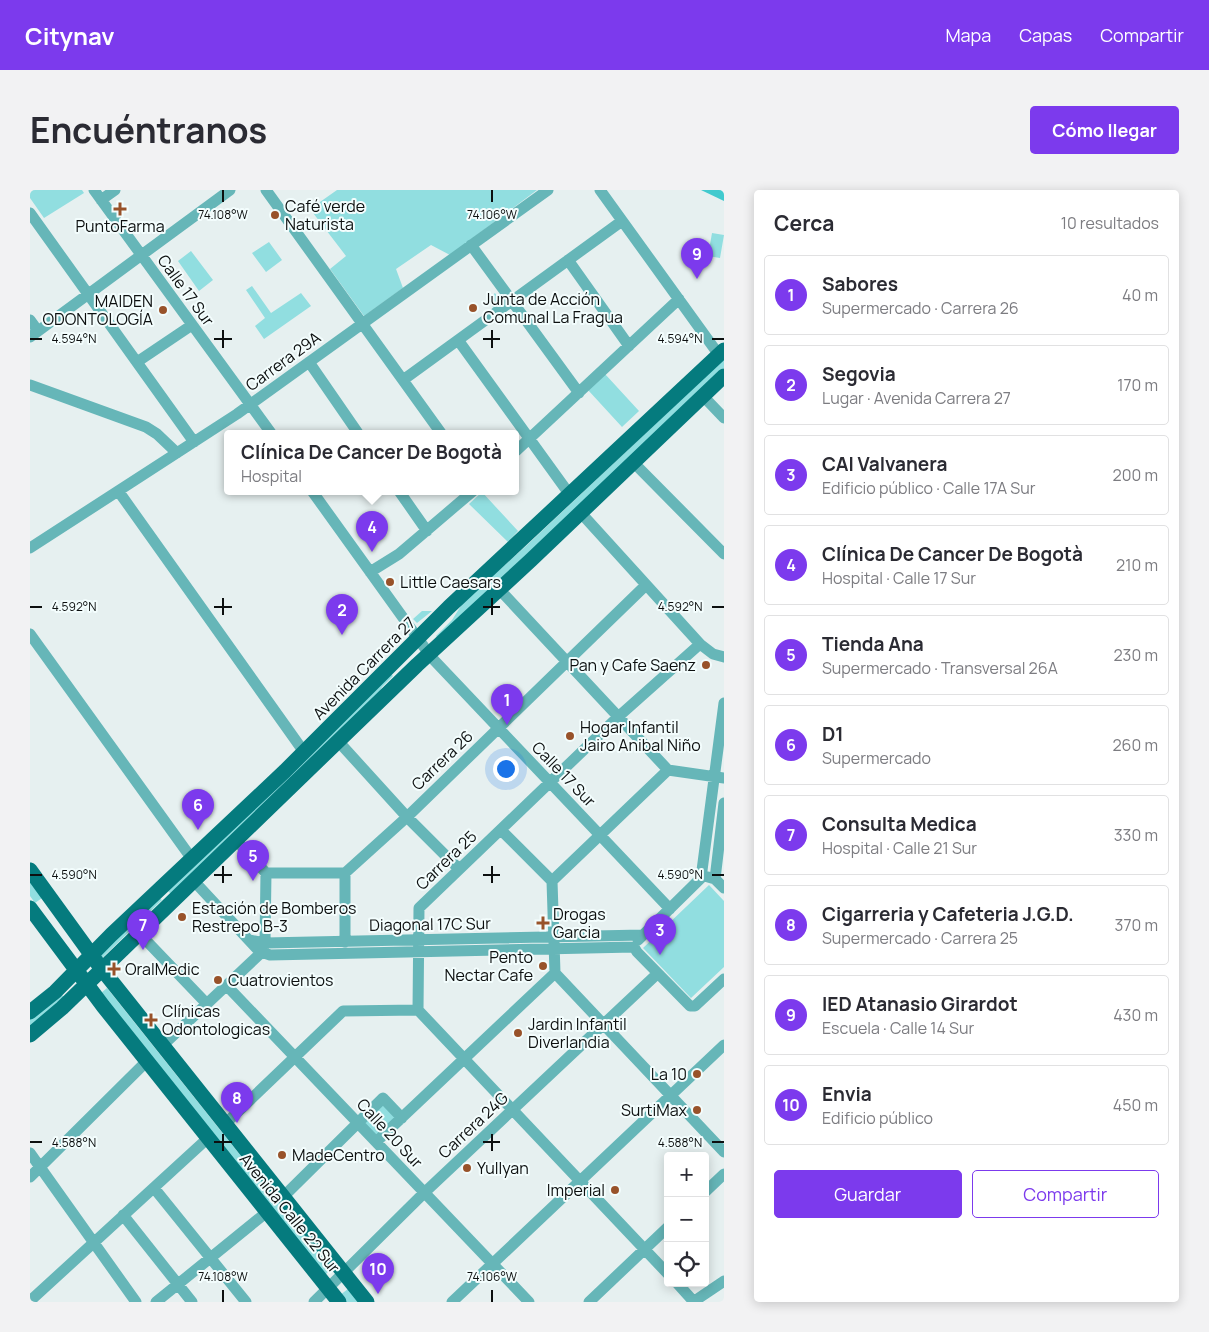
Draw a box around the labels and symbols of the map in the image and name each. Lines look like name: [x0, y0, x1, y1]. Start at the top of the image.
place label: Café verde Naturista: [285, 195, 365, 235]
marker: PuntoFarma: [114, 203, 126, 215]
text: 74.108°W: [198, 206, 249, 223]
text: 74.106°W: [467, 206, 518, 223]
marker: Café verde Naturista: [269, 209, 281, 221]
place label: PuntoFarma: [75, 215, 165, 237]
pin: 9: [681, 238, 713, 279]
street label: Calle 17 Sur: [153, 250, 219, 330]
place label: Junta de Acción Comunal La Fragua: [483, 288, 623, 328]
place label: MAIDEN ODONTOLOGÍA: [42, 290, 153, 330]
marker: Junta de Acción Comunal La Fragua: [467, 302, 479, 314]
marker: MAIDEN ODONTOLOGÍA: [157, 304, 169, 316]
street label: Carrera 29A: [241, 326, 325, 396]
text: 4.594°N: [52, 330, 96, 347]
text: 4.594°N: [658, 330, 702, 347]
pin: 4: [356, 511, 388, 552]
place label: Little Caesars: [400, 571, 501, 593]
marker: Little Caesars: [384, 576, 396, 588]
pin: 2: [326, 594, 358, 635]
text: 4.592°N: [52, 598, 96, 615]
text: 4.592°N: [658, 598, 702, 615]
street label: Avenida Carrera 27: [308, 612, 420, 724]
place label: Pan y Cafe Saenz: [569, 654, 696, 676]
marker: Pan y Cafe Saenz: [700, 659, 712, 671]
pin: 1: [491, 684, 523, 725]
place label: Hogar Infantil Jairo Anibal Niño: [580, 716, 701, 756]
street label: Carrera 26: [406, 725, 478, 795]
marker: Hogar Infantil Jairo Anibal Niño: [564, 730, 576, 742]
street label: Calle 17 Sur: [527, 737, 601, 812]
your location: [493, 756, 519, 782]
pin: 6: [182, 789, 214, 830]
street label: Carrera 25: [411, 825, 481, 895]
pin: 5: [237, 840, 269, 881]
text: 4.590°N: [51, 866, 97, 883]
text: 4.590°N: [657, 866, 703, 883]
place label: Estación de Bomberos Restrepo B-3: [192, 897, 356, 937]
place label: Drogas Garcia: [553, 903, 606, 943]
pin: 7: [127, 909, 159, 950]
marker: Estación de Bomberos Restrepo B-3: [176, 911, 188, 923]
street label: Diagonal 17C Sur: [369, 912, 491, 936]
pin: 3: [644, 914, 676, 955]
marker: Drogas Garcia: [537, 917, 549, 929]
place label: Pento Nectar Cafe: [445, 946, 533, 986]
place label: OralMedic: [125, 958, 200, 980]
marker: Pento Nectar Cafe: [537, 960, 549, 972]
marker: OralMedic: [107, 962, 121, 976]
place label: Cuatrovientos: [228, 969, 333, 991]
marker: Cuatrovientos: [212, 974, 224, 986]
place label: Clínicas Odontologicas: [162, 1000, 270, 1040]
marker: Clínicas Odontologicas: [144, 1013, 158, 1027]
place label: Jardin Infantil Diverlandia: [528, 1013, 627, 1053]
marker: Jardin Infantil Diverlandia: [512, 1027, 524, 1039]
place label: La 10: [651, 1063, 687, 1085]
marker: La 10: [691, 1068, 703, 1080]
pin: 8: [221, 1082, 253, 1123]
street label: Carrera 24G: [433, 1087, 513, 1163]
street label: Calle 20 Sur: [352, 1093, 428, 1173]
place label: SurtiMax: [621, 1099, 688, 1121]
marker: SurtiMax: [691, 1104, 703, 1116]
text: 4.588°N: [52, 1134, 96, 1151]
text: 4.588°N: [658, 1134, 702, 1151]
place label: MadeCentro: [292, 1144, 385, 1166]
street label: Avenida Calle 22 Sur: [235, 1149, 345, 1278]
marker: MadeCentro: [276, 1149, 288, 1161]
place label: Yullyan: [477, 1157, 529, 1179]
marker: Yullyan: [461, 1162, 473, 1174]
place label: Imperial: [547, 1179, 605, 1201]
marker: Imperial: [609, 1184, 621, 1196]
pin: 10: [362, 1253, 394, 1294]
text: 74.108°W: [198, 1268, 249, 1285]
text: 74.106°W: [467, 1268, 518, 1285]

